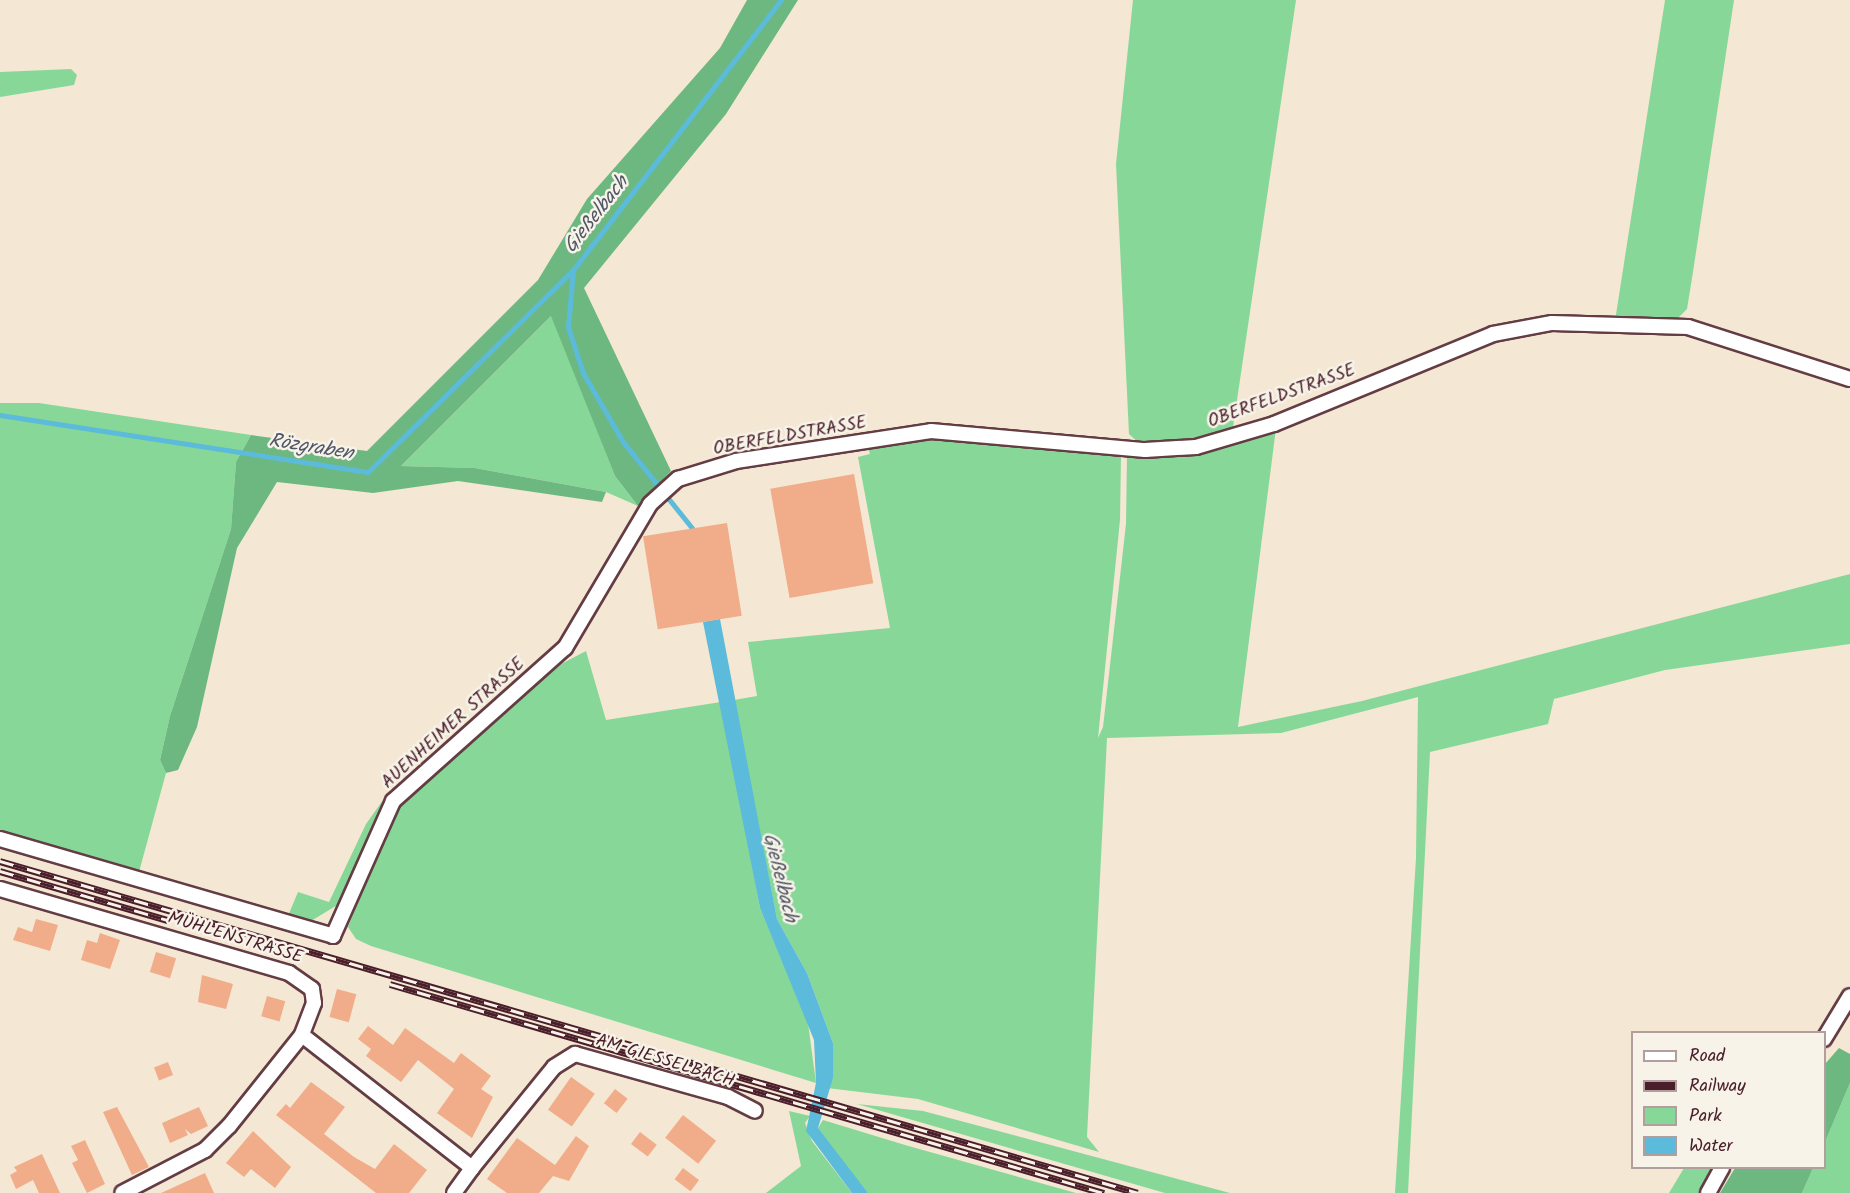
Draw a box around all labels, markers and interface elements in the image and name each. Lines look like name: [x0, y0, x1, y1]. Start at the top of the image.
water label: Gießelbach: [560, 172, 634, 258]
street label: OBERFELDSTRASSE: [1205, 360, 1359, 434]
street label: OBERFELDSTRASSE: [712, 413, 868, 461]
water label: Rözgraben: [267, 429, 355, 467]
street label: AUENHEIMER STRASSE: [378, 654, 530, 794]
water label: Gießelbach: [756, 831, 802, 925]
street label: MÜHLENSTRASSE: [165, 908, 305, 970]
street label: AM GIESSELBACH: [593, 1031, 737, 1093]
legend: [1631, 1031, 1826, 1169]
text: Road: [1689, 1042, 1725, 1071]
text: Railway: [1689, 1072, 1746, 1101]
text: Park: [1689, 1102, 1722, 1131]
text: Water: [1689, 1132, 1733, 1161]

